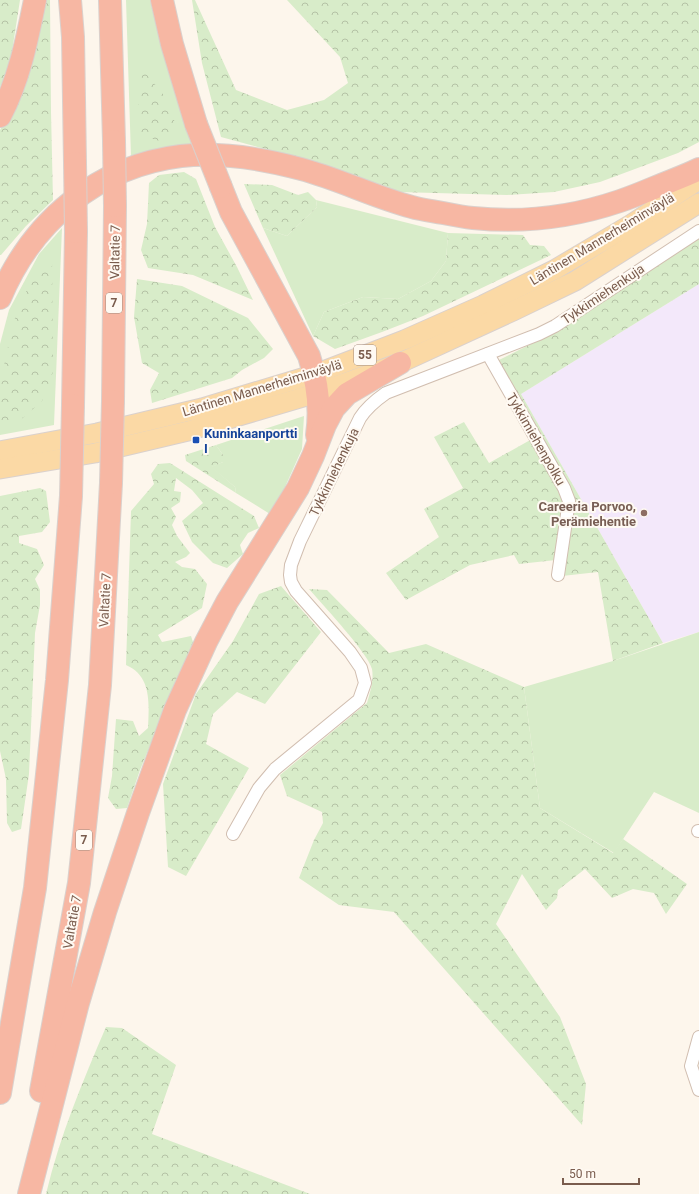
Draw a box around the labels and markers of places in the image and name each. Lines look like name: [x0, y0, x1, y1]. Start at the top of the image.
place label: Kuninkaanportti I: [204, 426, 298, 456]
marker: Kuninkaanportti I: [191, 435, 201, 445]
place label: Careeria Porvoo, Perämiehentie: [539, 499, 636, 529]
marker: Careeria Porvoo, Perämiehentie: [639, 508, 649, 518]

